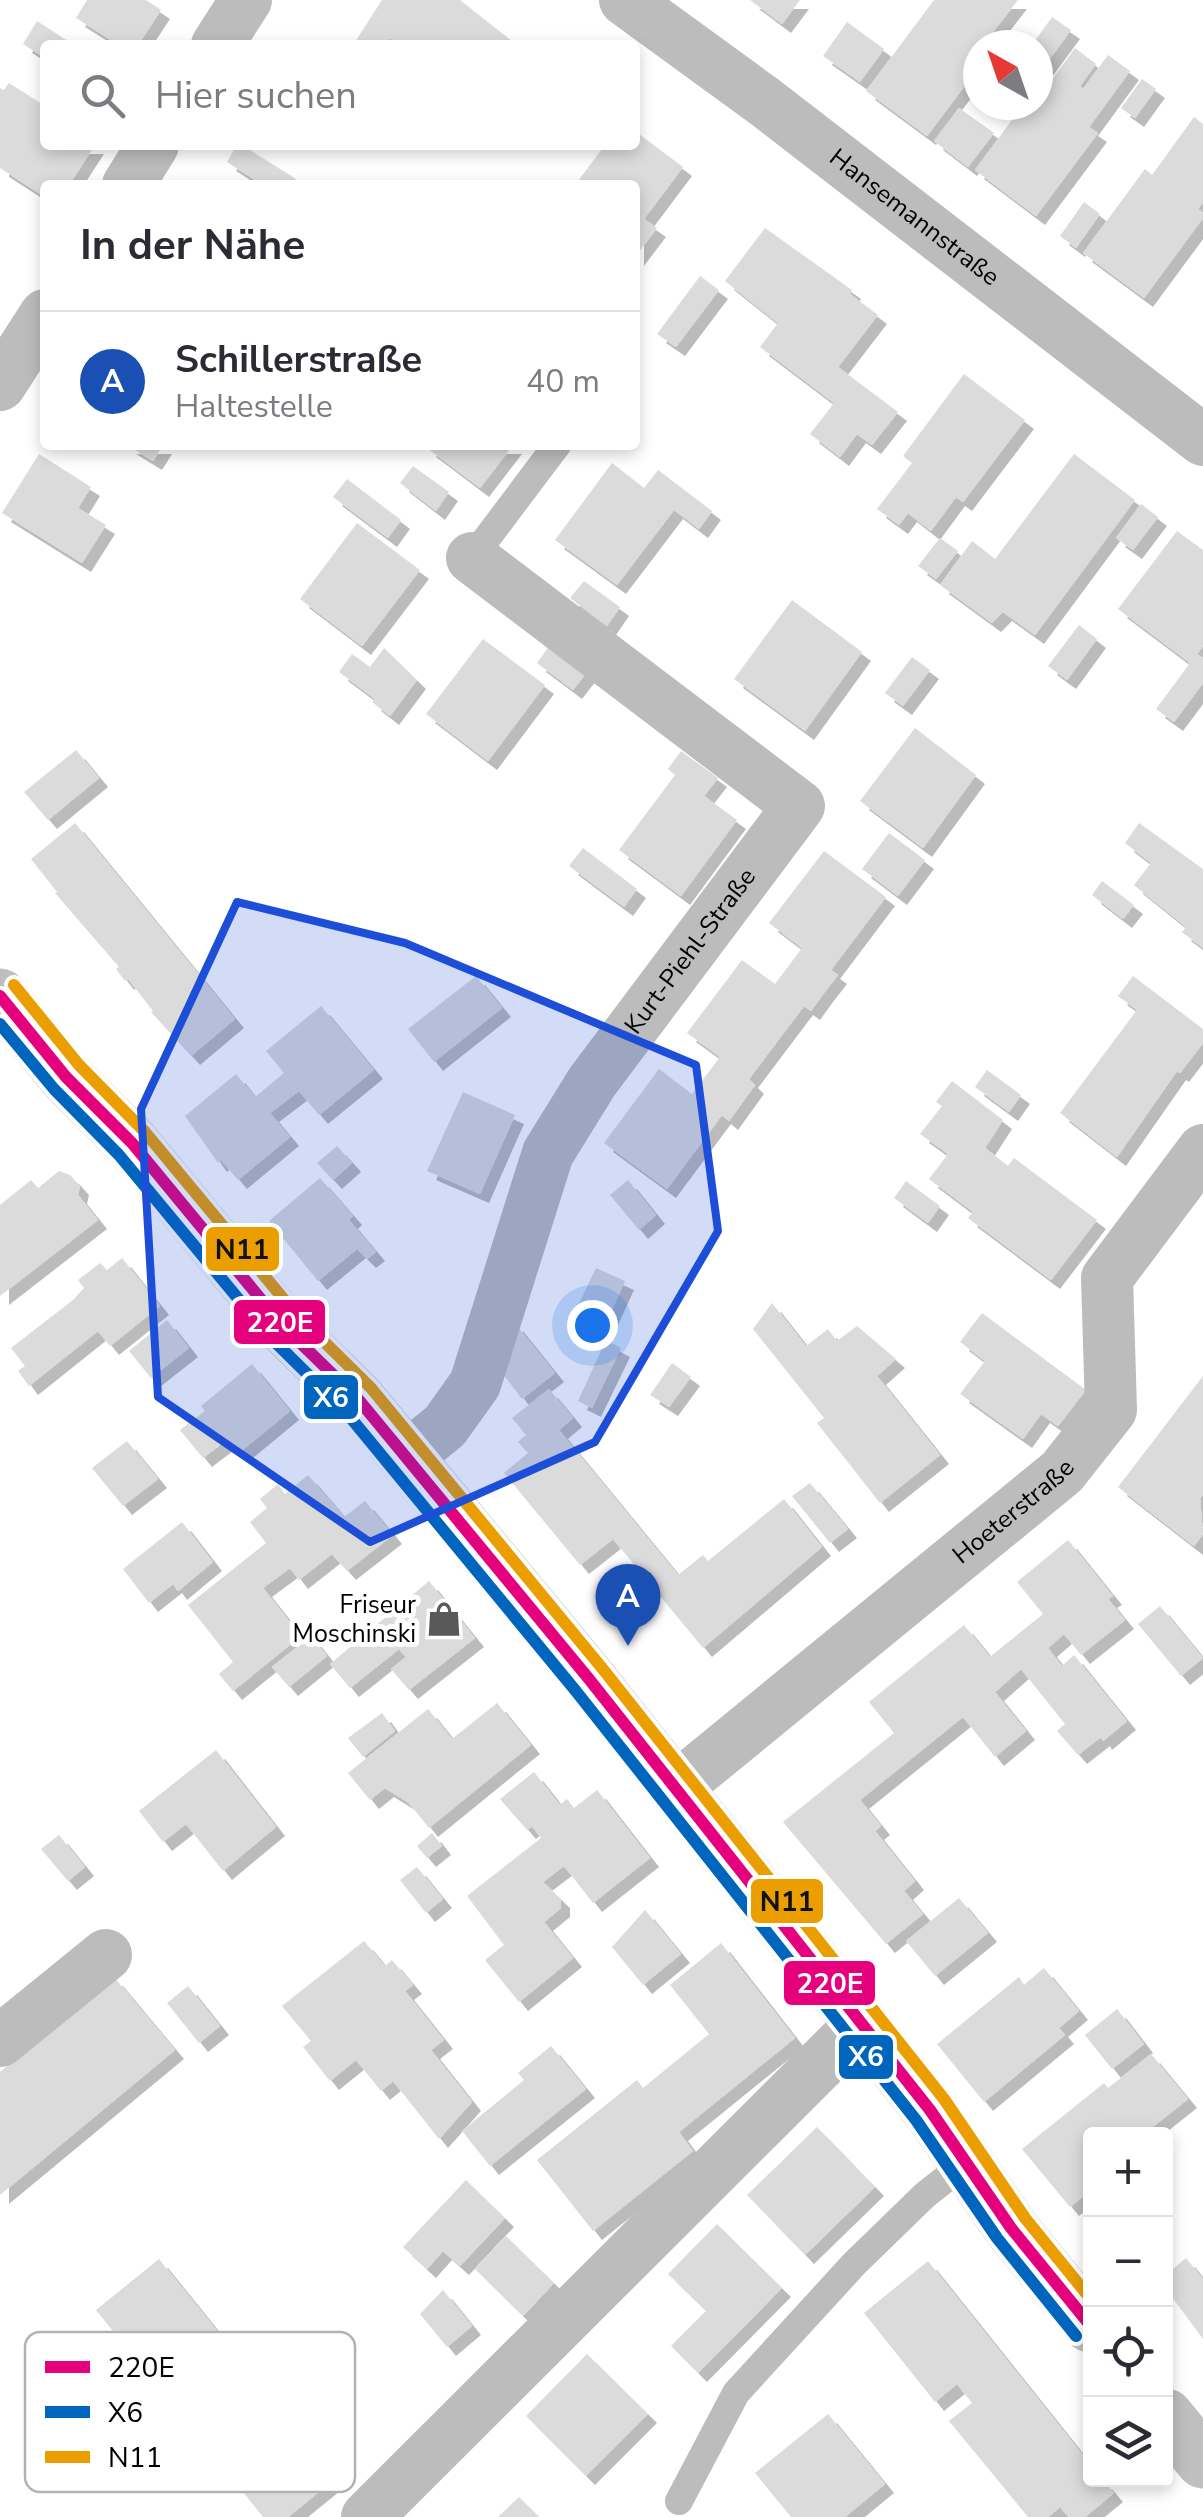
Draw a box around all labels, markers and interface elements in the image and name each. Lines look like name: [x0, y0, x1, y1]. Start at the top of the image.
north arrow: [963, 30, 1053, 120]
search box: [40, 40, 640, 150]
icon: search: [75, 68, 130, 123]
text: Hier suchen: [155, 70, 357, 121]
street label: Hansemannstraße: [822, 141, 1007, 294]
text: In der Nähe: [80, 217, 305, 274]
text: Schillerstraße: [175, 334, 422, 385]
text: A: [101, 360, 124, 403]
text: 40 m: [526, 360, 600, 403]
text: Haltestelle: [175, 385, 333, 428]
street label: Kurt-Piehl-Straße: [617, 861, 764, 1041]
line badge: N11: [204, 1225, 281, 1273]
text: N11: [215, 1231, 269, 1269]
line badge: 220E: [232, 1298, 327, 1346]
your location: [567, 1300, 618, 1351]
text: 220E: [246, 1304, 314, 1342]
line badge: X6: [302, 1373, 360, 1421]
text: X6: [312, 1379, 349, 1417]
street label: Hoeterstraße: [945, 1452, 1083, 1572]
pin: A: [596, 1564, 660, 1646]
place label: Friseur Moschinski: [293, 1588, 416, 1651]
shop icon: Friseur Moschinski: [425, 1600, 463, 1638]
line badge: N11: [749, 1877, 825, 1925]
text: N11: [760, 1883, 814, 1921]
line badge: 220E: [782, 1959, 877, 2007]
text: 220E: [796, 1965, 864, 2003]
line badge: X6: [837, 2033, 895, 2081]
text: X6: [847, 2038, 884, 2076]
map controls: [1083, 2127, 1173, 2487]
button: +: [1083, 2127, 1173, 2217]
button: −: [1083, 2217, 1173, 2307]
button: locate: [1083, 2307, 1173, 2397]
legend: [25, 2332, 355, 2492]
text: 220E: [108, 2349, 175, 2387]
text: X6: [108, 2394, 143, 2432]
button: layers: [1083, 2397, 1173, 2487]
text: N11: [108, 2439, 162, 2477]

